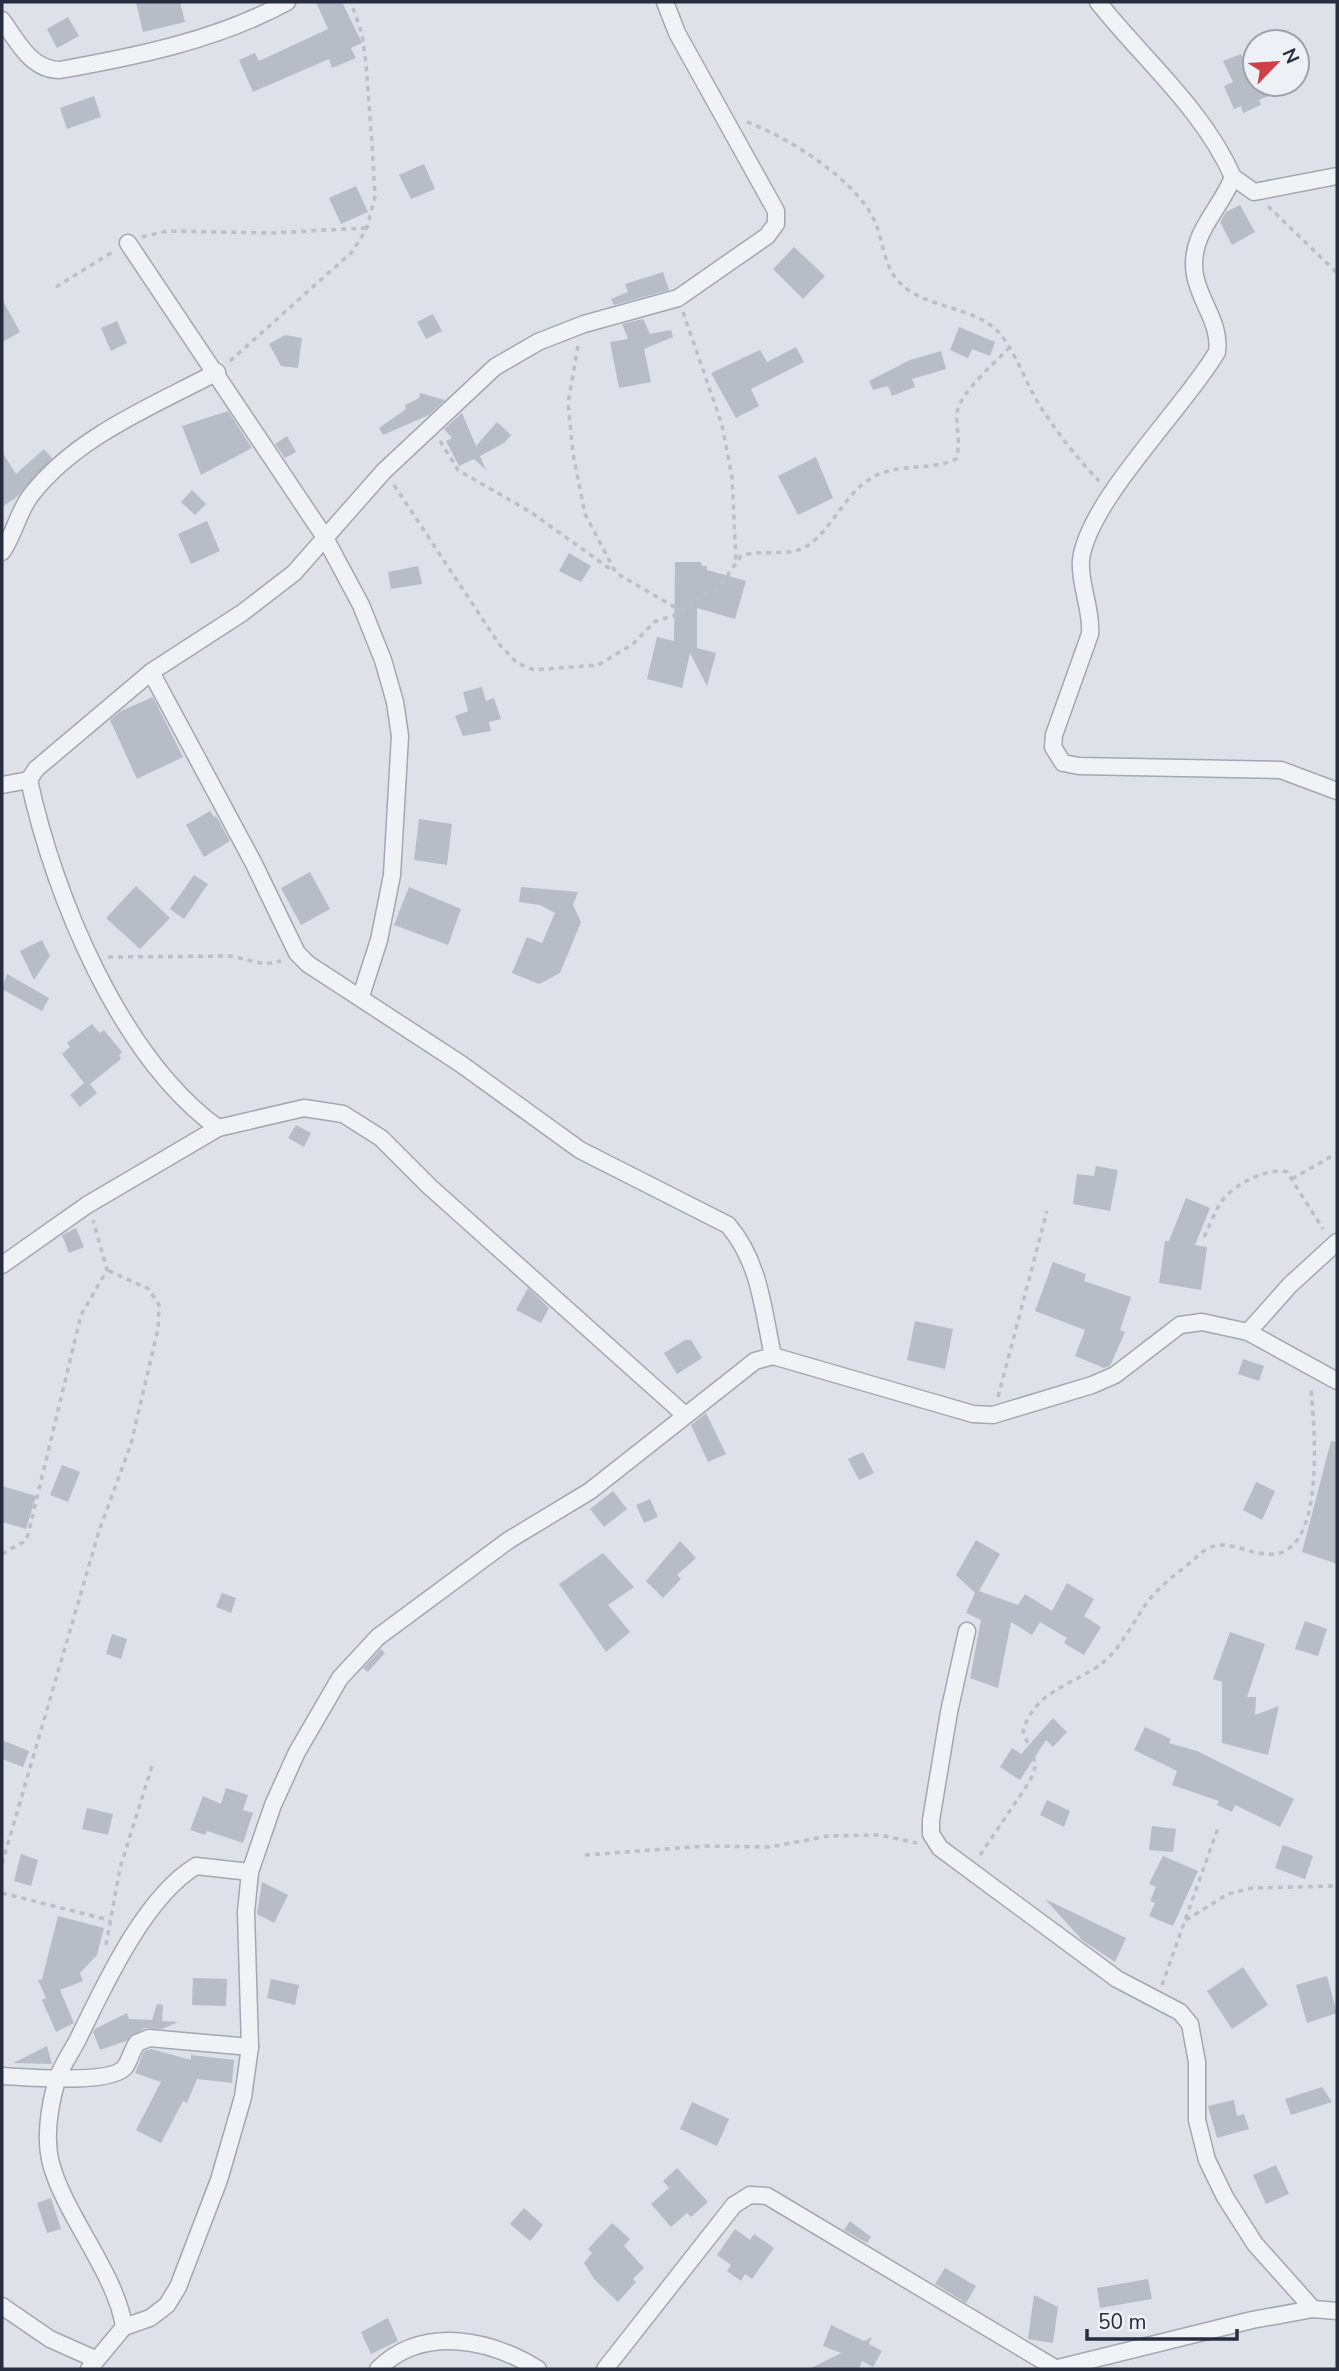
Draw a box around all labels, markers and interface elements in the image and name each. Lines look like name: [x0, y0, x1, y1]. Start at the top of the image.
north arrow: [1241, 28, 1311, 98]
text: N: [1276, 44, 1305, 68]
scale bar: [1087, 2298, 1238, 2342]
text: 50 m: [1098, 2308, 1147, 2336]

